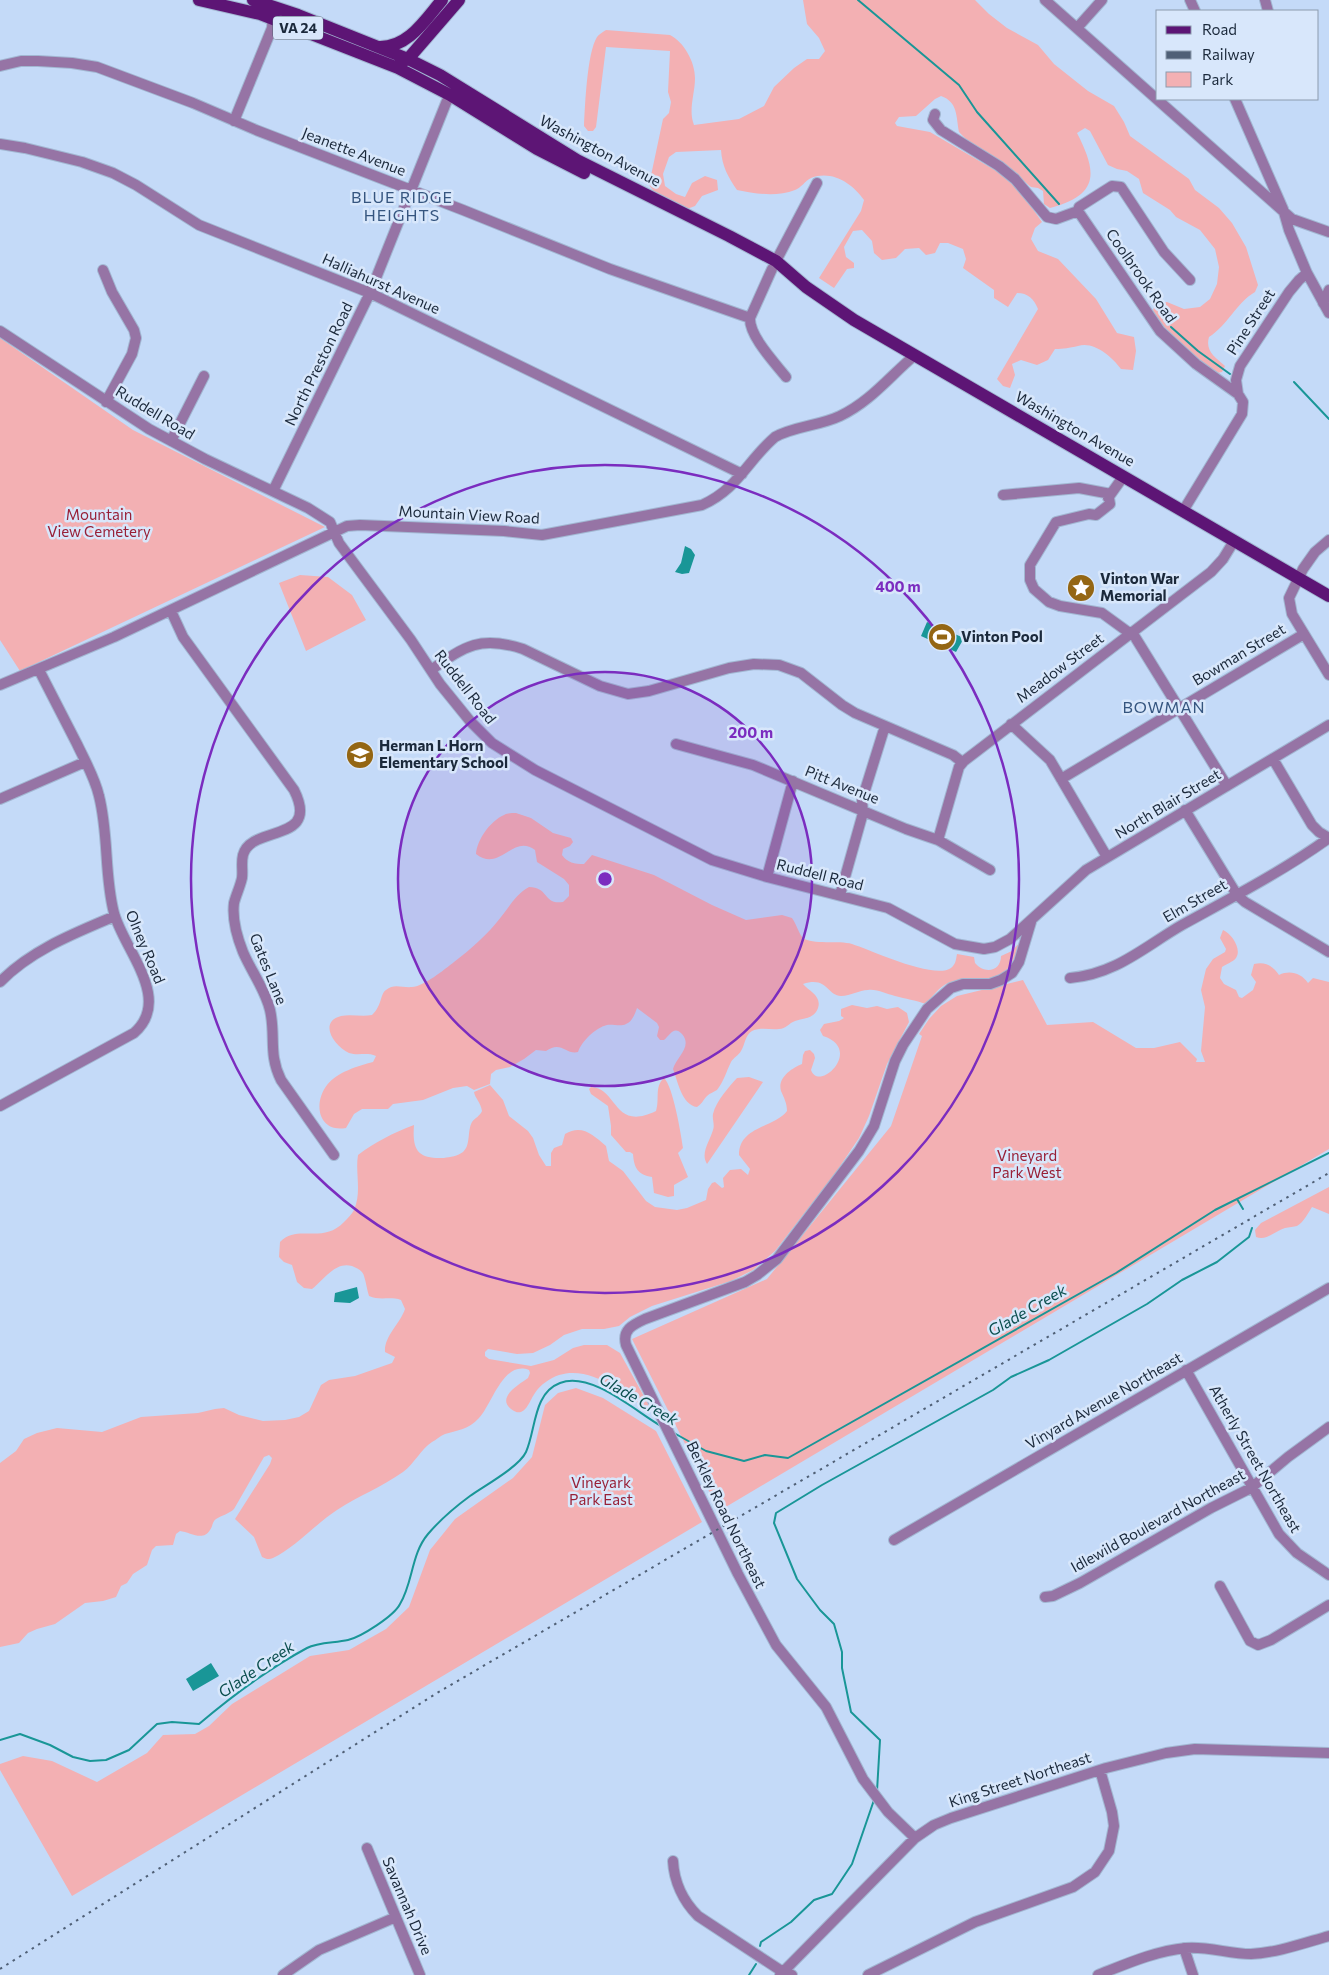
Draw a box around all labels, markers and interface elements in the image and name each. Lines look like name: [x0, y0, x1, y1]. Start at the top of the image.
legend: [1156, 10, 1319, 100]
road number: VA 24: [273, 16, 323, 40]
text: Road: [1202, 20, 1237, 38]
text: Railway: [1202, 45, 1255, 63]
text: Park: [1202, 70, 1233, 88]
street label: Washington Avenue: [537, 111, 664, 190]
street label: Jeanette Avenue: [300, 123, 409, 179]
district label: BLUE RIDGE HEIGHTS: [351, 187, 453, 224]
street label: Coolbrook Road: [1103, 225, 1181, 326]
street label: Halliahurst Avenue: [320, 249, 443, 317]
street label: Pine Street: [1222, 285, 1278, 358]
street label: North Preston Road: [280, 299, 356, 428]
street label: Ruddell Road: [113, 381, 198, 443]
street label: Washington Avenue: [1013, 387, 1138, 470]
street label: Mountain View Road: [398, 501, 540, 527]
park label: Mountain View Cemetery: [47, 505, 151, 540]
place label: Vinton War Memorial: [1100, 569, 1179, 604]
place icon: Vinton War Memorial: [1066, 573, 1096, 603]
text: 400 m: [875, 577, 921, 595]
street label: Bowman Street: [1189, 619, 1288, 689]
sports icon: Vinton Pool: [927, 622, 957, 652]
place label: Vinton Pool: [961, 627, 1043, 645]
street label: Meadow Street: [1012, 629, 1107, 706]
street label: Ruddell Road: [431, 646, 500, 727]
district label: BOWMAN: [1122, 697, 1206, 716]
text: 200 m: [729, 723, 773, 741]
place label: Herman L Horn Elementary School: [379, 736, 508, 771]
school or university icon: Herman L Horn Elementary School: [345, 740, 375, 770]
street label: Pitt Avenue: [803, 761, 882, 807]
street label: North Blair Street: [1111, 764, 1224, 842]
street label: Ruddell Road: [775, 855, 866, 894]
centre of rings: [596, 870, 614, 888]
street label: Elm Street: [1159, 875, 1230, 926]
street label: Olney Road: [122, 907, 169, 986]
street label: Gates Lane: [246, 930, 291, 1007]
park label: Vineyard Park West: [992, 1146, 1062, 1181]
water label: Glade Creek: [984, 1279, 1070, 1340]
street label: Vinyard Avenue Northeast: [1022, 1348, 1185, 1452]
water label: Glade Creek: [597, 1368, 682, 1429]
street label: Atherly Street Northeast: [1206, 1381, 1306, 1536]
street label: Berkley Road Northeast: [683, 1438, 770, 1591]
street label: Idlewild Boulevard Northeast: [1067, 1465, 1248, 1576]
park label: Vineyark Park East: [569, 1473, 633, 1508]
water label: Glade Creek: [214, 1636, 298, 1701]
street label: King Street Northeast: [946, 1748, 1093, 1811]
street label: Savannah Drive: [379, 1854, 437, 1957]

